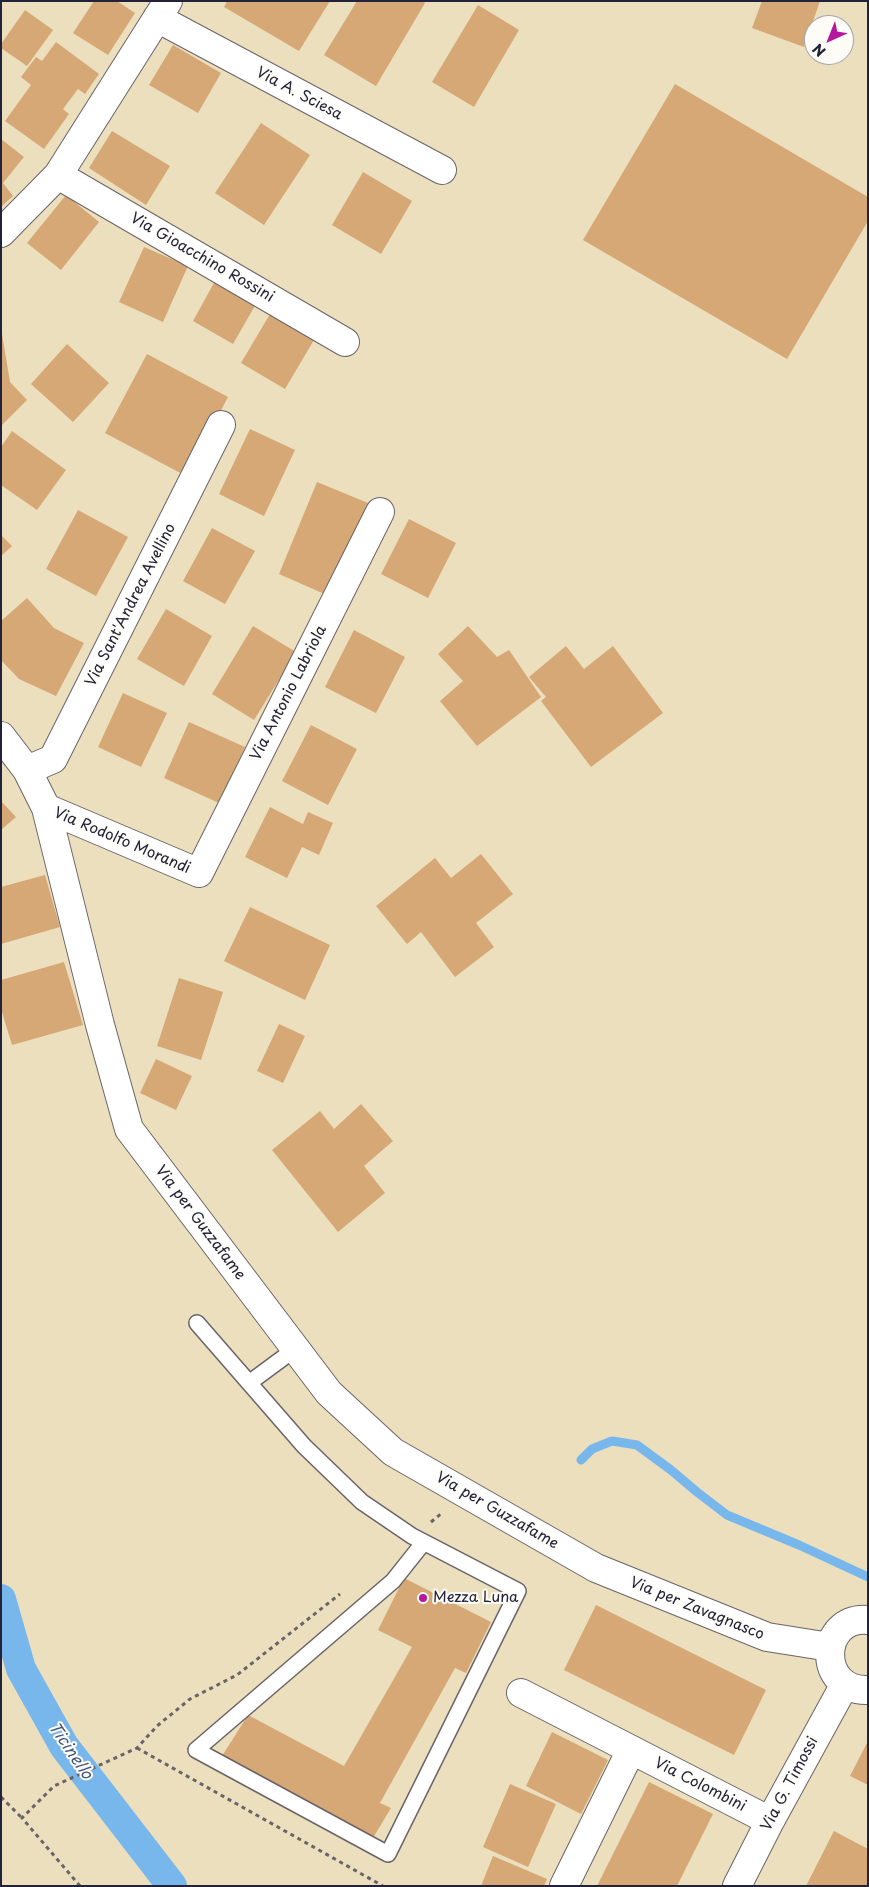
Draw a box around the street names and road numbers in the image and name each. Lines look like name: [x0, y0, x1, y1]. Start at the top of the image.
street label: Via A. Sciesa: [253, 64, 345, 124]
street label: Via Gioacchino Rossini: [127, 209, 277, 307]
street label: Via Sant'Andrea Avellino: [82, 521, 180, 689]
street label: Via Antonio Labriola: [247, 622, 331, 764]
street label: Via Rodolfo Morandi: [51, 804, 193, 878]
street label: Via per Guzzafame: [151, 1162, 249, 1284]
street label: Via per Guzzafame: [433, 1469, 561, 1553]
street label: Via per Zavagnasco: [627, 1574, 767, 1644]
street label: Via G. Timossi: [758, 1734, 822, 1834]
street label: Via Colombini: [651, 1754, 749, 1816]

